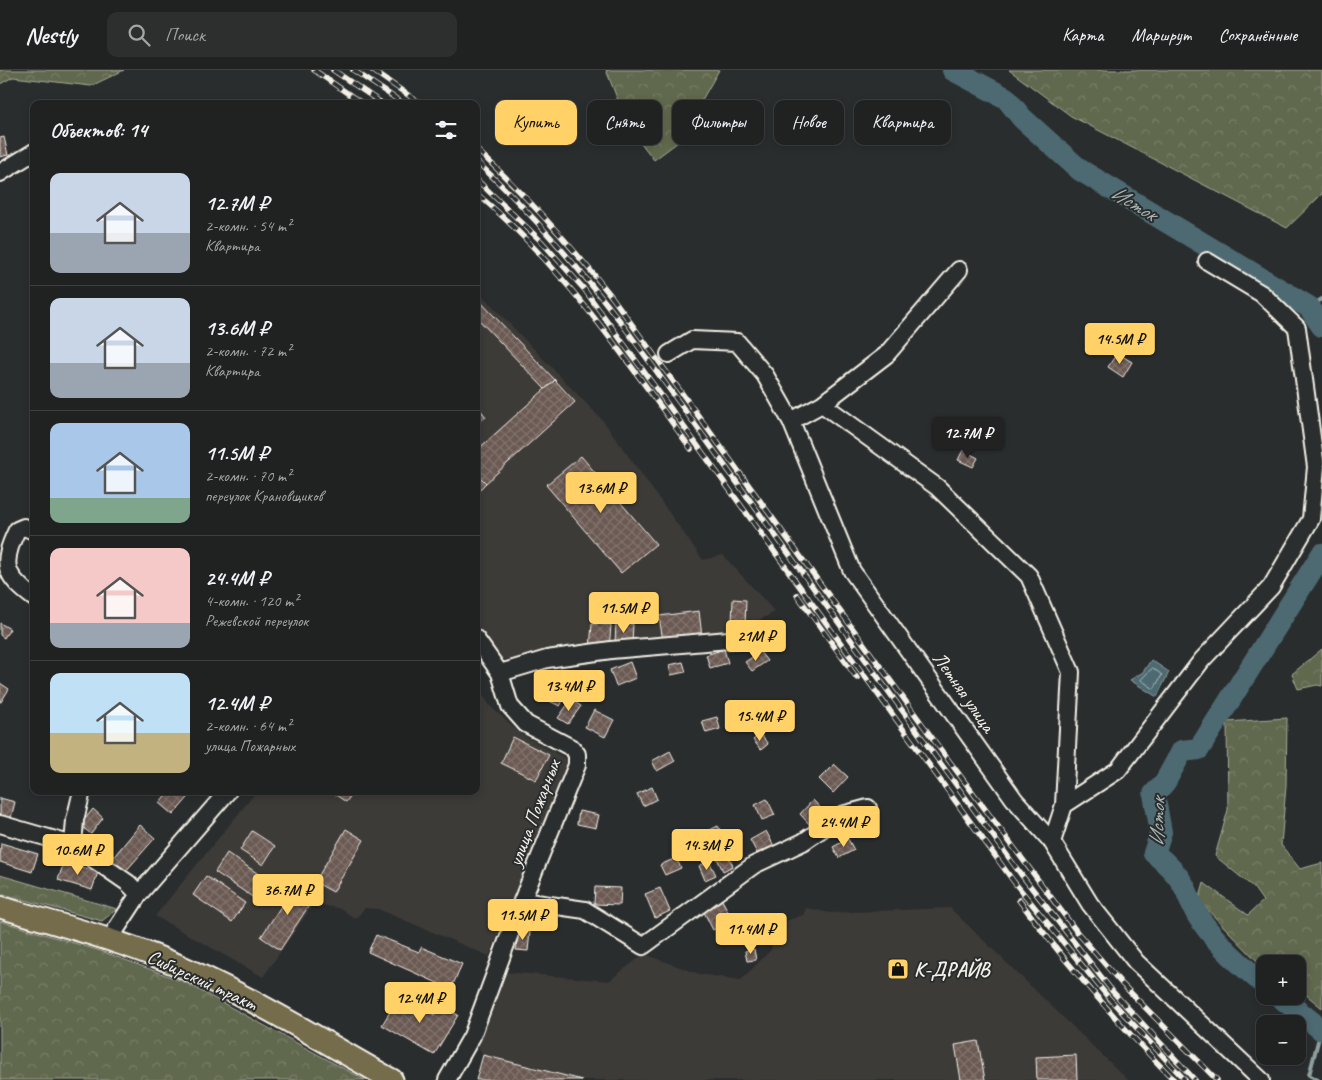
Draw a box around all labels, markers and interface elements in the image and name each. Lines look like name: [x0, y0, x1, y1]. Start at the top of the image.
search box: [107, 12, 457, 57]
text: Nestly: [25, 20, 77, 50]
icon: search: [125, 21, 153, 49]
text: Поиск: [165, 23, 205, 47]
text: Карта: [1062, 24, 1103, 46]
text: Маршрут: [1131, 24, 1191, 46]
text: Сохранённые: [1219, 24, 1297, 46]
chip: Купить: [495, 100, 577, 145]
chip: Снять: [587, 100, 662, 145]
chip: Фильтры: [672, 100, 764, 145]
chip: Новое: [774, 100, 844, 145]
chip: Квартира: [854, 100, 951, 145]
icon: filters: [432, 116, 460, 144]
text: Объектов: 14: [50, 117, 147, 143]
water label: Исток: [1106, 179, 1164, 228]
text: 12.7M ₽: [205, 190, 269, 216]
icon: home: [90, 193, 150, 253]
text: 2-комн. · 54 m²: [205, 216, 291, 236]
text: Квартира: [205, 236, 260, 256]
text: 13.6M ₽: [205, 315, 269, 341]
icon: home: [90, 318, 150, 378]
pin: 14.5M ₽: [1074, 322, 1166, 365]
text: 14.5M ₽: [1096, 329, 1144, 349]
text: 2-комн. · 72 m²: [205, 341, 291, 361]
text: Квартира: [205, 361, 260, 381]
pin: 12.7M ₽: [922, 416, 1014, 459]
text: 12.7M ₽: [944, 423, 992, 443]
text: 11.5M ₽: [205, 440, 268, 466]
icon: home: [90, 443, 150, 503]
text: 2-комн. · 70 m²: [205, 466, 291, 486]
pin: 13.6M ₽: [555, 472, 647, 514]
text: 13.6M ₽: [577, 478, 625, 498]
text: переулок Крановщиков: [205, 486, 323, 506]
text: 24.4M ₽: [205, 565, 269, 591]
icon: home: [90, 568, 150, 628]
text: 4-комн. · 120 m²: [205, 591, 298, 611]
pin: 11.5M ₽: [578, 592, 670, 634]
text: 11.5M ₽: [600, 598, 648, 618]
text: Режевской переулок: [205, 611, 308, 631]
pin: 21M ₽: [721, 620, 791, 662]
text: 21M ₽: [737, 626, 775, 646]
street label: Летняя улица: [927, 647, 1002, 739]
pin: 13.4M ₽: [523, 670, 615, 712]
text: 13.4M ₽: [545, 676, 593, 696]
text: 12.4M ₽: [205, 690, 269, 716]
icon: home: [90, 693, 150, 753]
pin: 15.4M ₽: [714, 700, 806, 742]
text: 15.4M ₽: [736, 706, 784, 726]
text: 2-комн. · 64 m²: [205, 716, 291, 736]
text: улица Пожарных: [205, 736, 295, 756]
street label: улица Пожарных: [502, 754, 567, 871]
water label: Исток: [1143, 794, 1171, 847]
pin: 24.4M ₽: [798, 806, 890, 848]
text: 24.4M ₽: [820, 812, 868, 832]
pin: 14.3M ₽: [661, 828, 753, 871]
pin: 10.6M ₽: [32, 834, 124, 876]
text: 14.3M ₽: [683, 835, 731, 855]
text: 10.6M ₽: [54, 840, 102, 860]
pin: 36.7M ₽: [242, 874, 334, 916]
text: 36.7M ₽: [264, 880, 312, 900]
pin: 11.5M ₽: [477, 898, 569, 941]
text: 11.5M ₽: [499, 905, 547, 925]
pin: 11.4M ₽: [705, 912, 797, 955]
text: 11.4M ₽: [727, 919, 775, 939]
street label: Сибирский тракт: [143, 944, 262, 1017]
map controls: [1256, 955, 1306, 1065]
button: +: [1256, 955, 1306, 1005]
shop icon: К-ДРАЙВ: [886, 957, 910, 981]
place label: К-ДРАЙВ: [914, 957, 991, 982]
pin: 12.4M ₽: [374, 982, 466, 1024]
text: 12.4M ₽: [396, 988, 444, 1008]
button: −: [1256, 1015, 1306, 1065]

